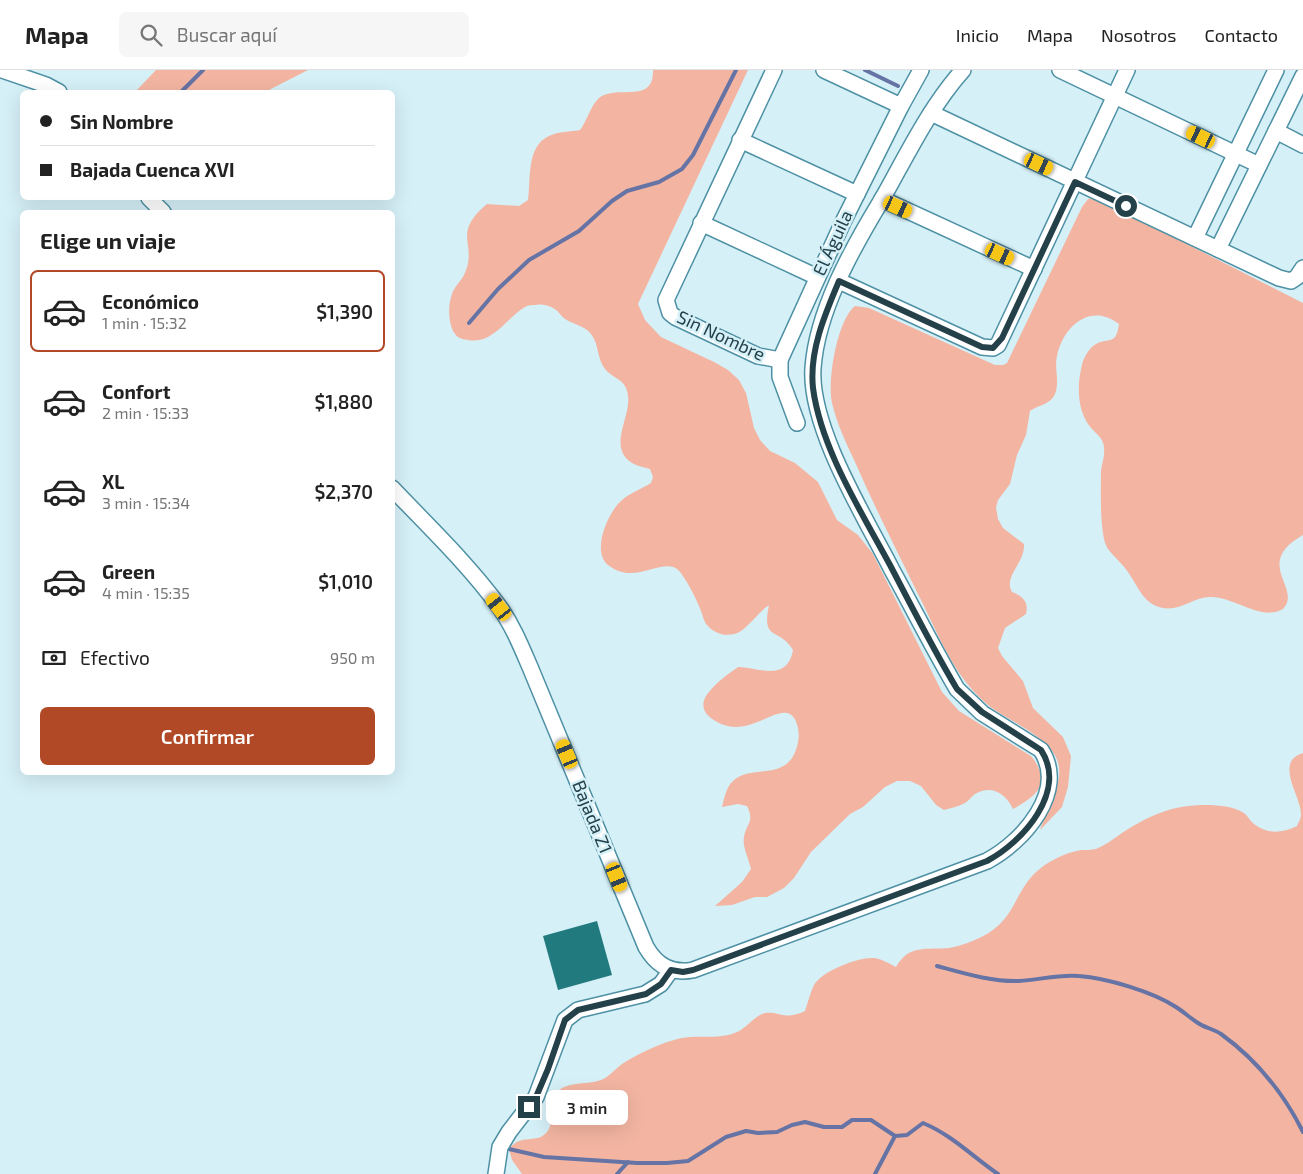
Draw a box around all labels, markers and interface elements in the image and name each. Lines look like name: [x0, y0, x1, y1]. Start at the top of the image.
search box: [119, 12, 469, 57]
text: Mapa: [25, 20, 89, 49]
icon: search: [137, 21, 165, 49]
text: Buscar aquí: [177, 23, 277, 46]
text: Inicio: [956, 24, 999, 46]
text: Mapa: [1027, 24, 1073, 46]
text: Nosotros: [1101, 24, 1176, 46]
text: Contacto: [1204, 24, 1278, 46]
text: Sin Nombre: [70, 110, 174, 133]
car: [1184, 124, 1217, 150]
car: [1022, 151, 1055, 177]
text: Bajada Cuenca XVI: [70, 158, 234, 181]
car: [881, 194, 914, 220]
route start: [1115, 195, 1137, 217]
street label: El Águila: [807, 206, 857, 279]
text: Elige un viaje: [40, 227, 176, 253]
car: [983, 241, 1016, 267]
icon: car: [42, 289, 87, 334]
text: Económico: [102, 290, 199, 313]
text: $1,390: [316, 300, 373, 323]
street label: Sin Nombre: [674, 305, 769, 365]
text: 1 min · 15:32: [102, 313, 187, 332]
icon: car: [42, 379, 87, 424]
text: Confort: [102, 380, 170, 403]
text: $1,880: [315, 390, 373, 413]
text: 2 min · 15:33: [102, 403, 189, 422]
icon: car: [42, 469, 87, 514]
text: XL: [102, 470, 124, 493]
text: $2,370: [314, 480, 373, 503]
text: 3 min · 15:34: [102, 493, 190, 512]
icon: car: [42, 559, 87, 604]
text: Green: [102, 560, 155, 583]
text: $1,010: [318, 570, 373, 593]
text: 4 min · 15:35: [102, 583, 190, 602]
car: [483, 591, 514, 623]
icon: cash: [40, 644, 68, 672]
text: Efectivo: [80, 646, 150, 669]
text: 950 m: [330, 648, 375, 667]
button: Confirmar: [40, 707, 375, 765]
car: [554, 737, 579, 771]
street label: Bajada Z1: [568, 777, 618, 856]
car: [604, 860, 629, 894]
callout: 3 min: [546, 1090, 629, 1124]
route end: [518, 1096, 540, 1118]
text: 3 min: [567, 1098, 607, 1117]

